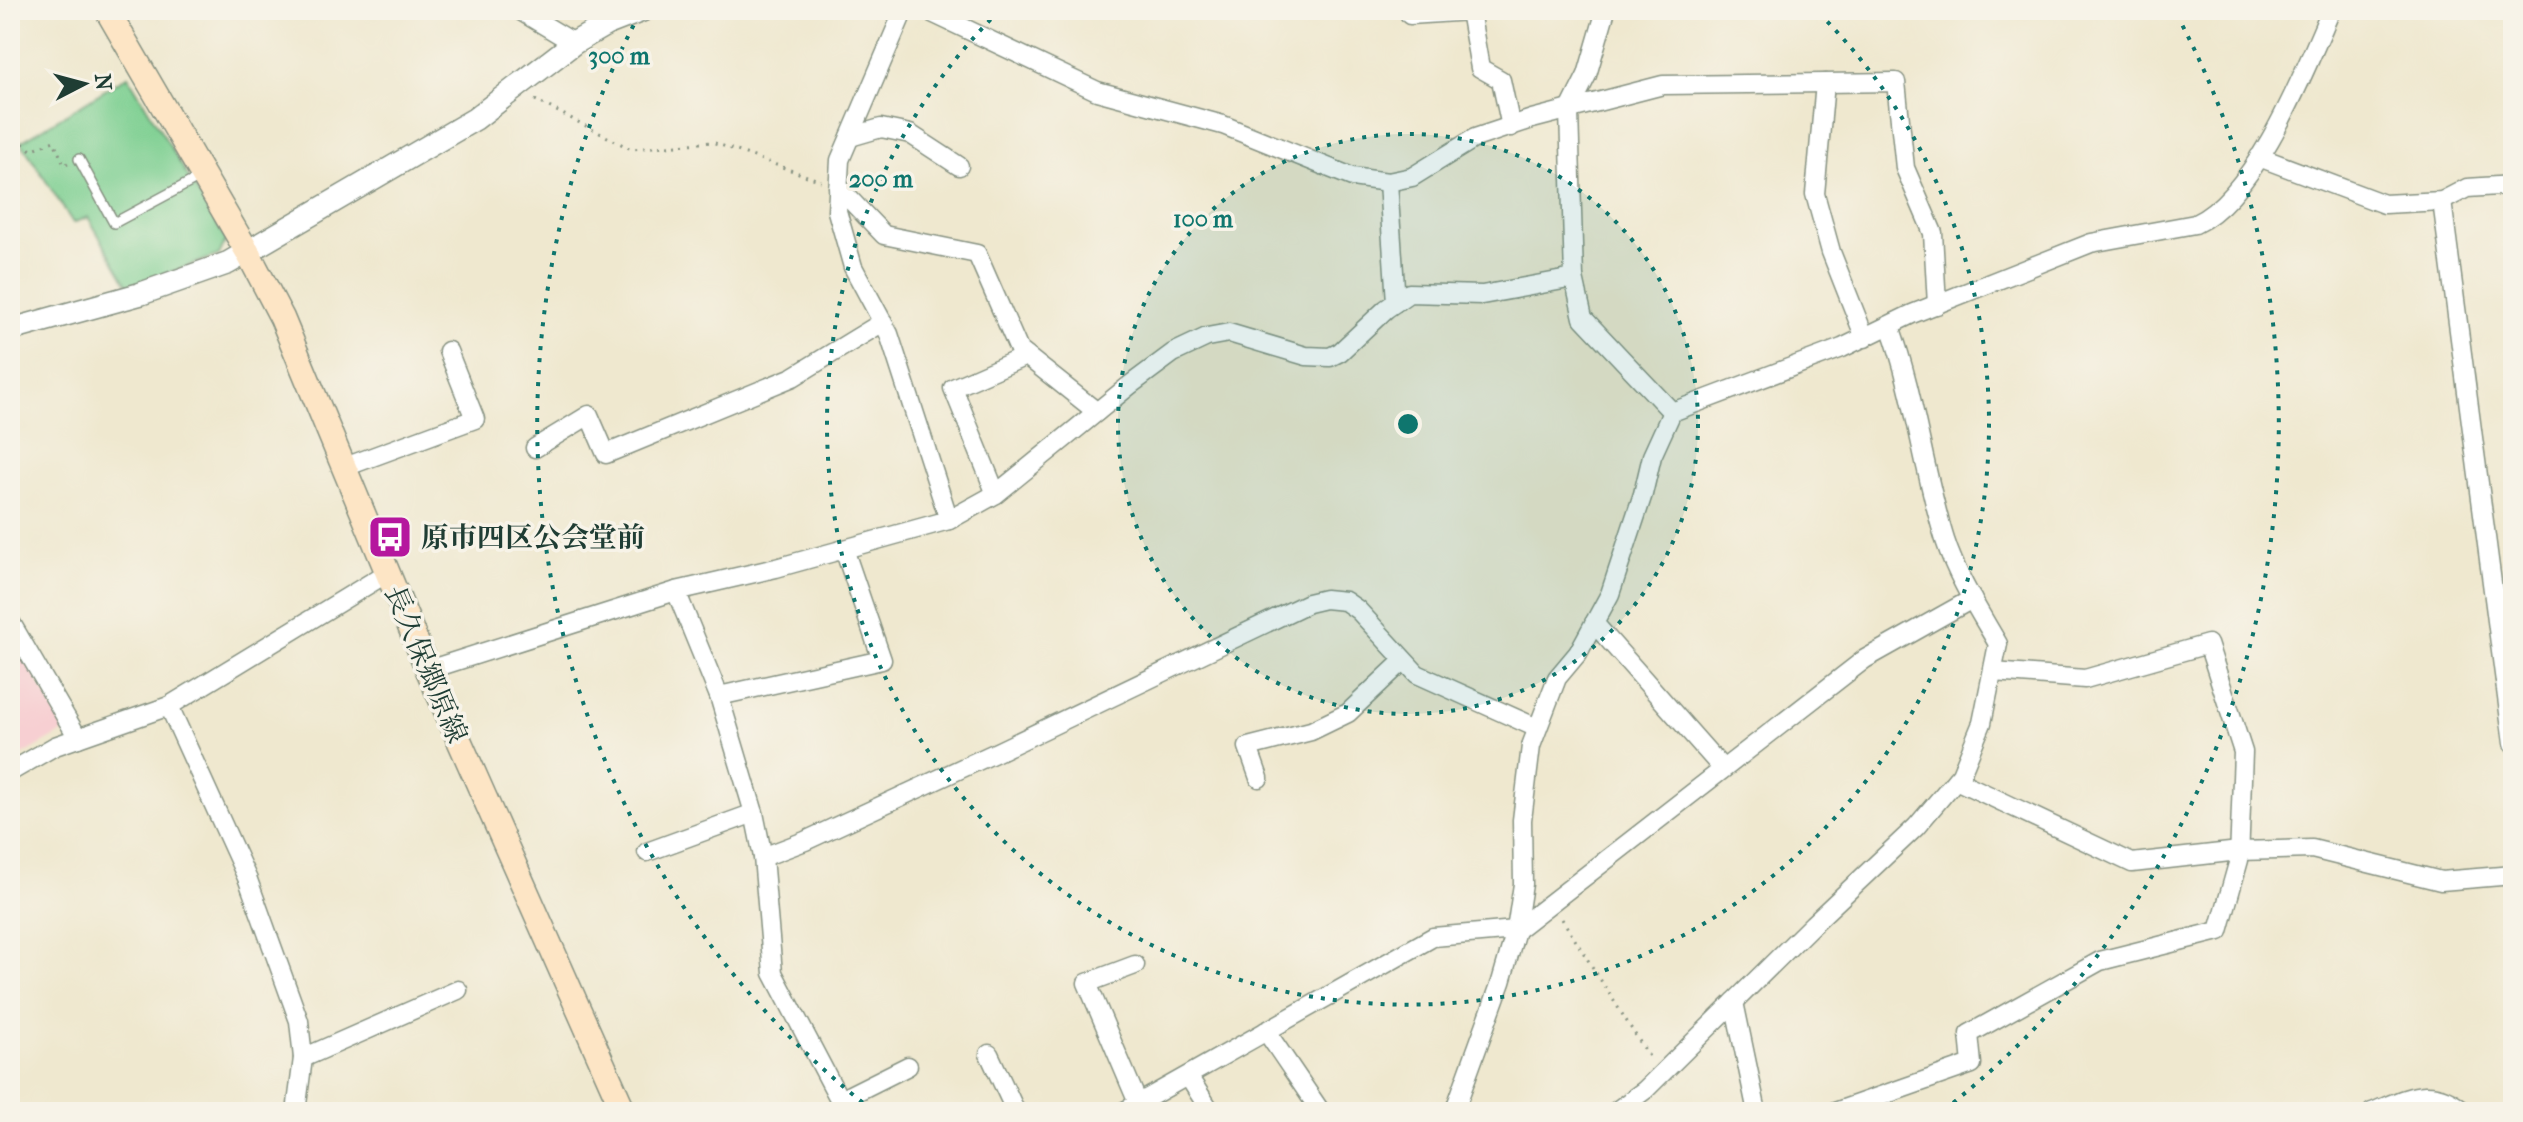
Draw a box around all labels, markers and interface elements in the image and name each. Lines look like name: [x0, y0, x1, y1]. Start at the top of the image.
text: 300 m: [588, 42, 651, 70]
north arrow: [44, 44, 124, 124]
text: N: [89, 72, 117, 92]
text: 200 m: [849, 165, 914, 193]
text: 100 m: [1173, 205, 1234, 233]
centre of rings: [1394, 410, 1422, 438]
bus stop icon: 原市四区公会堂前: [366, 513, 414, 561]
place label: 原市四区公会堂前: [421, 521, 645, 554]
street label: 長久保郷原線: [378, 580, 474, 748]

